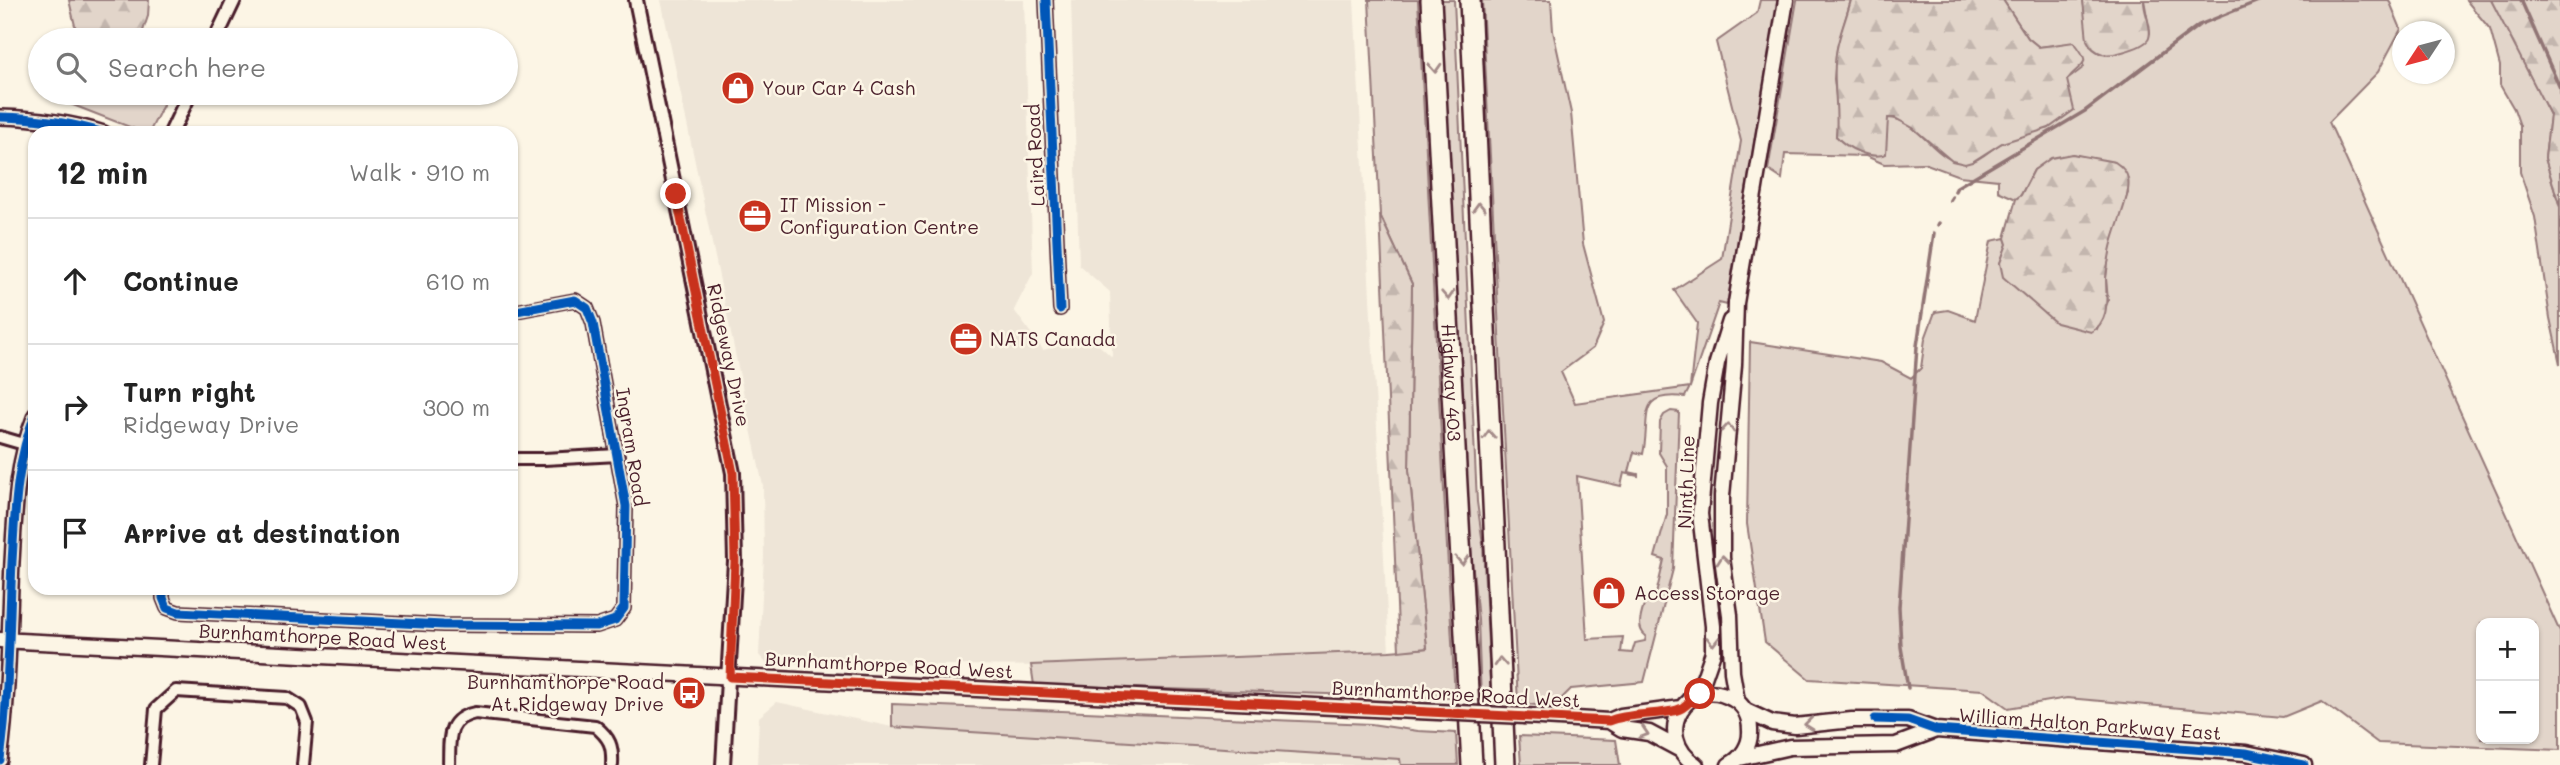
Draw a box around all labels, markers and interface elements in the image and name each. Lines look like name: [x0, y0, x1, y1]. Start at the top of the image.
north arrow: [2392, 21, 2455, 84]
search box: [28, 28, 518, 105]
icon: search: [52, 48, 90, 86]
text: Search here: [108, 50, 266, 84]
one-way arrow: [1428, 63, 1443, 74]
shop icon: Your Car 4 Cash: [719, 69, 757, 107]
place label: Your Car 4 Cash: [762, 75, 915, 100]
street label: Laird Road: [1019, 103, 1050, 207]
text: 12 min: [56, 152, 148, 192]
text: Walk · 910 m: [349, 157, 490, 187]
route end: [660, 178, 691, 209]
place label: IT Mission - Configuration Centre: [780, 192, 979, 239]
office icon: IT Mission - Configuration Centre: [736, 197, 774, 235]
one-way arrow: [1471, 202, 1486, 213]
icon: ahead: [56, 262, 94, 300]
text: Continue: [123, 264, 239, 298]
text: 610 m: [426, 266, 490, 296]
street label: Ridgeway Drive: [702, 281, 757, 429]
one-way arrow: [1440, 290, 1455, 301]
office icon: NATS Canada: [947, 320, 985, 358]
street label: Highway 403: [1436, 323, 1468, 442]
place label: NATS Canada: [990, 326, 1116, 351]
text: Turn right: [123, 375, 256, 409]
street label: Ingram Road: [611, 386, 654, 508]
icon: right: [56, 388, 94, 426]
text: 300 m: [422, 392, 490, 422]
text: Ridgeway Drive: [123, 409, 299, 439]
one-way arrow: [1720, 423, 1735, 434]
one-way arrow: [1482, 429, 1497, 440]
street label: Ninth Line: [1671, 435, 1700, 529]
icon: arrive: [56, 514, 94, 552]
text: Arrive at destination: [123, 516, 400, 550]
one-way arrow: [1454, 555, 1469, 566]
one-way arrow: [1715, 555, 1730, 566]
shop icon: Access Storage: [1590, 574, 1628, 612]
place label: Access Storage: [1634, 580, 1780, 605]
street label: Burnhamthorpe Road West: [198, 618, 448, 655]
map controls: [2476, 618, 2539, 744]
button: +: [2476, 618, 2539, 681]
one-way arrow: [1705, 636, 1721, 647]
street label: Burnhamthorpe Road West: [764, 646, 1014, 683]
one-way arrow: [1492, 656, 1507, 667]
place label: Burnhamthorpe Road At Ridgeway Drive: [467, 669, 664, 716]
bus stop icon: Burnhamthorpe Road At Ridgeway Drive: [670, 674, 708, 712]
street label: Burnhamthorpe Road West: [1331, 675, 1581, 712]
route start: [1684, 678, 1715, 709]
button: −: [2476, 681, 2539, 744]
street label: William Halton Parkway East: [1958, 702, 2222, 745]
one-way arrow: [1803, 716, 1814, 731]
one-way arrow: [1638, 725, 1650, 739]

